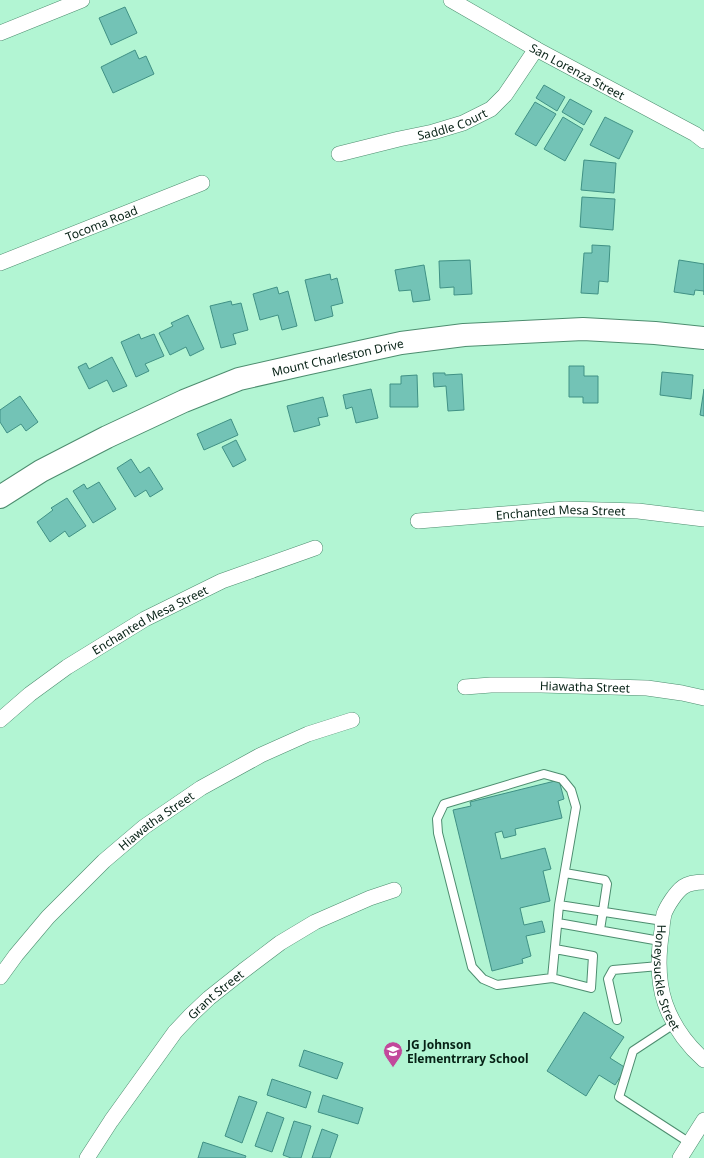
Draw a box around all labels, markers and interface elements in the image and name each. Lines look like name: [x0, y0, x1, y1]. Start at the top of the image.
street label: San Lorenza Street: [527, 39, 628, 104]
street label: Saddle Court: [416, 104, 490, 144]
street label: Tocoma Road: [63, 201, 140, 245]
street label: Mount Charleston Drive: [270, 334, 405, 380]
street label: Enchanted Mesa Street: [495, 500, 626, 523]
street label: Enchanted Mesa Street: [89, 581, 211, 658]
street label: Hiawatha Street: [540, 676, 631, 696]
street label: Hiawatha Street: [114, 787, 198, 854]
street label: Honeysuckle Street: [650, 924, 685, 1034]
street label: Grant Street: [183, 965, 247, 1023]
place label: JG Johnson Elementrrary School: [406, 1036, 529, 1067]
school or university icon: JG Johnson Elementrrary School: [382, 1040, 404, 1068]

